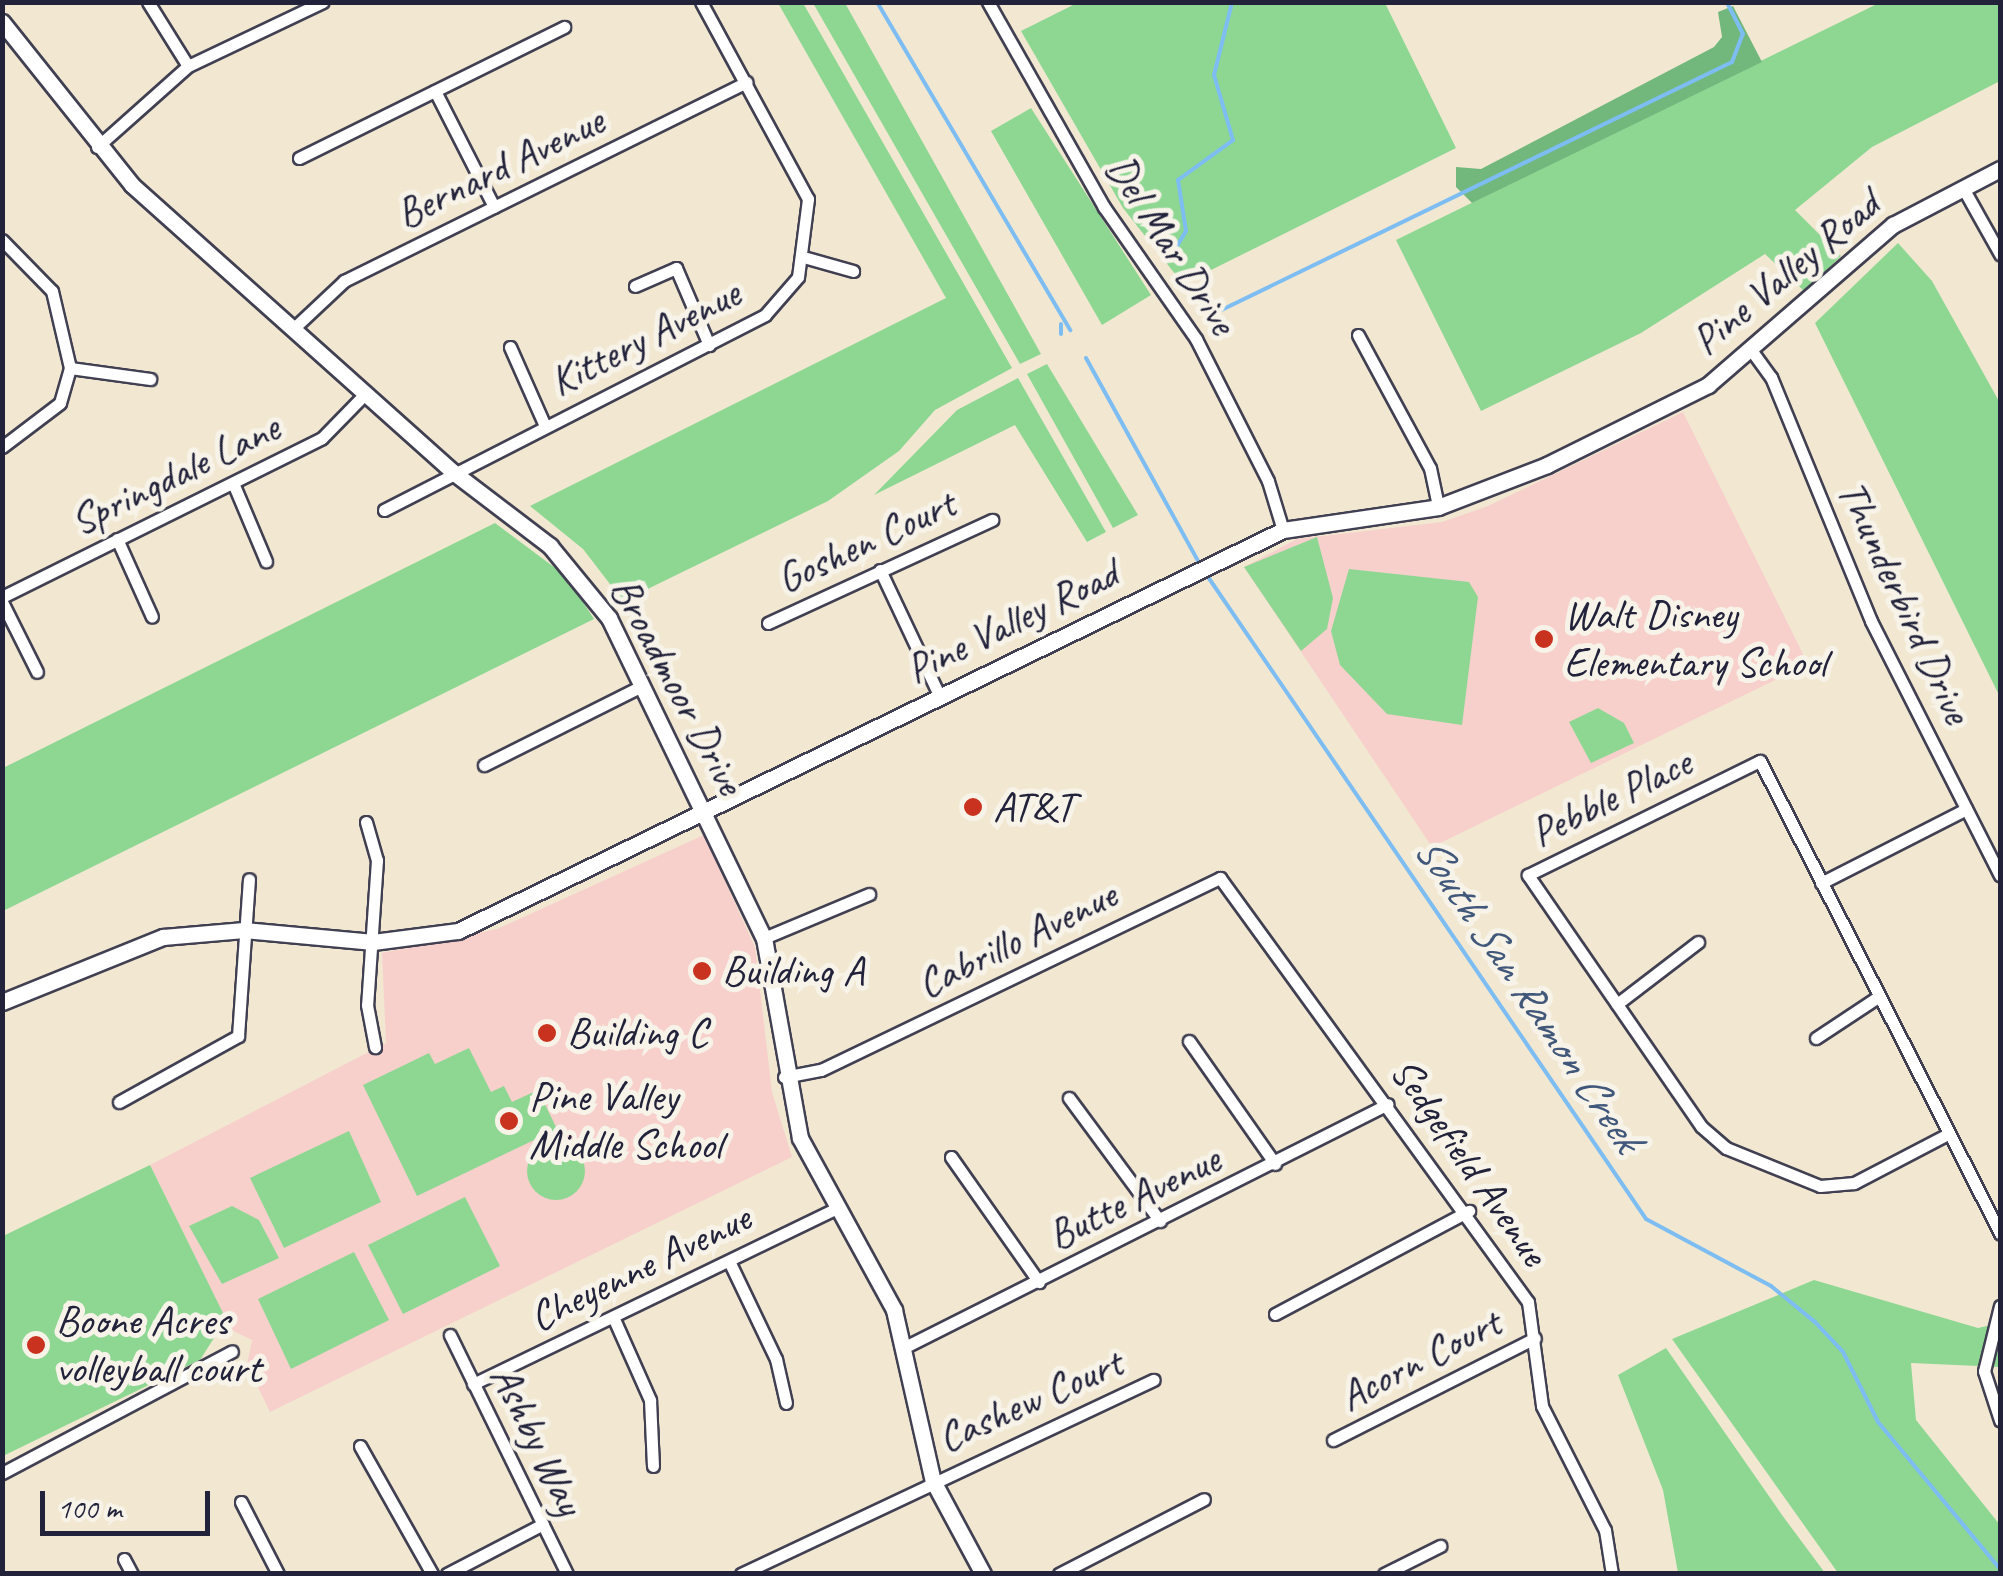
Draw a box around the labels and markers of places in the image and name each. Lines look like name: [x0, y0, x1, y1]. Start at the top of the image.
place label: Walt Disney Elementary School: [1564, 590, 1826, 688]
marker: Walt Disney Elementary School: [1533, 628, 1555, 650]
place label: AT&T: [993, 782, 1074, 832]
marker: AT&T: [962, 796, 984, 818]
place label: Building A: [722, 946, 864, 996]
marker: Building A: [691, 960, 713, 982]
place label: Building C: [567, 1008, 707, 1058]
marker: Building C: [536, 1022, 558, 1044]
place label: Pine Valley Middle School: [529, 1072, 722, 1170]
marker: Pine Valley Middle School: [498, 1110, 520, 1132]
place label: Boone Acres volleyball court: [56, 1296, 261, 1394]
marker: Boone Acres volleyball court: [25, 1334, 47, 1356]

